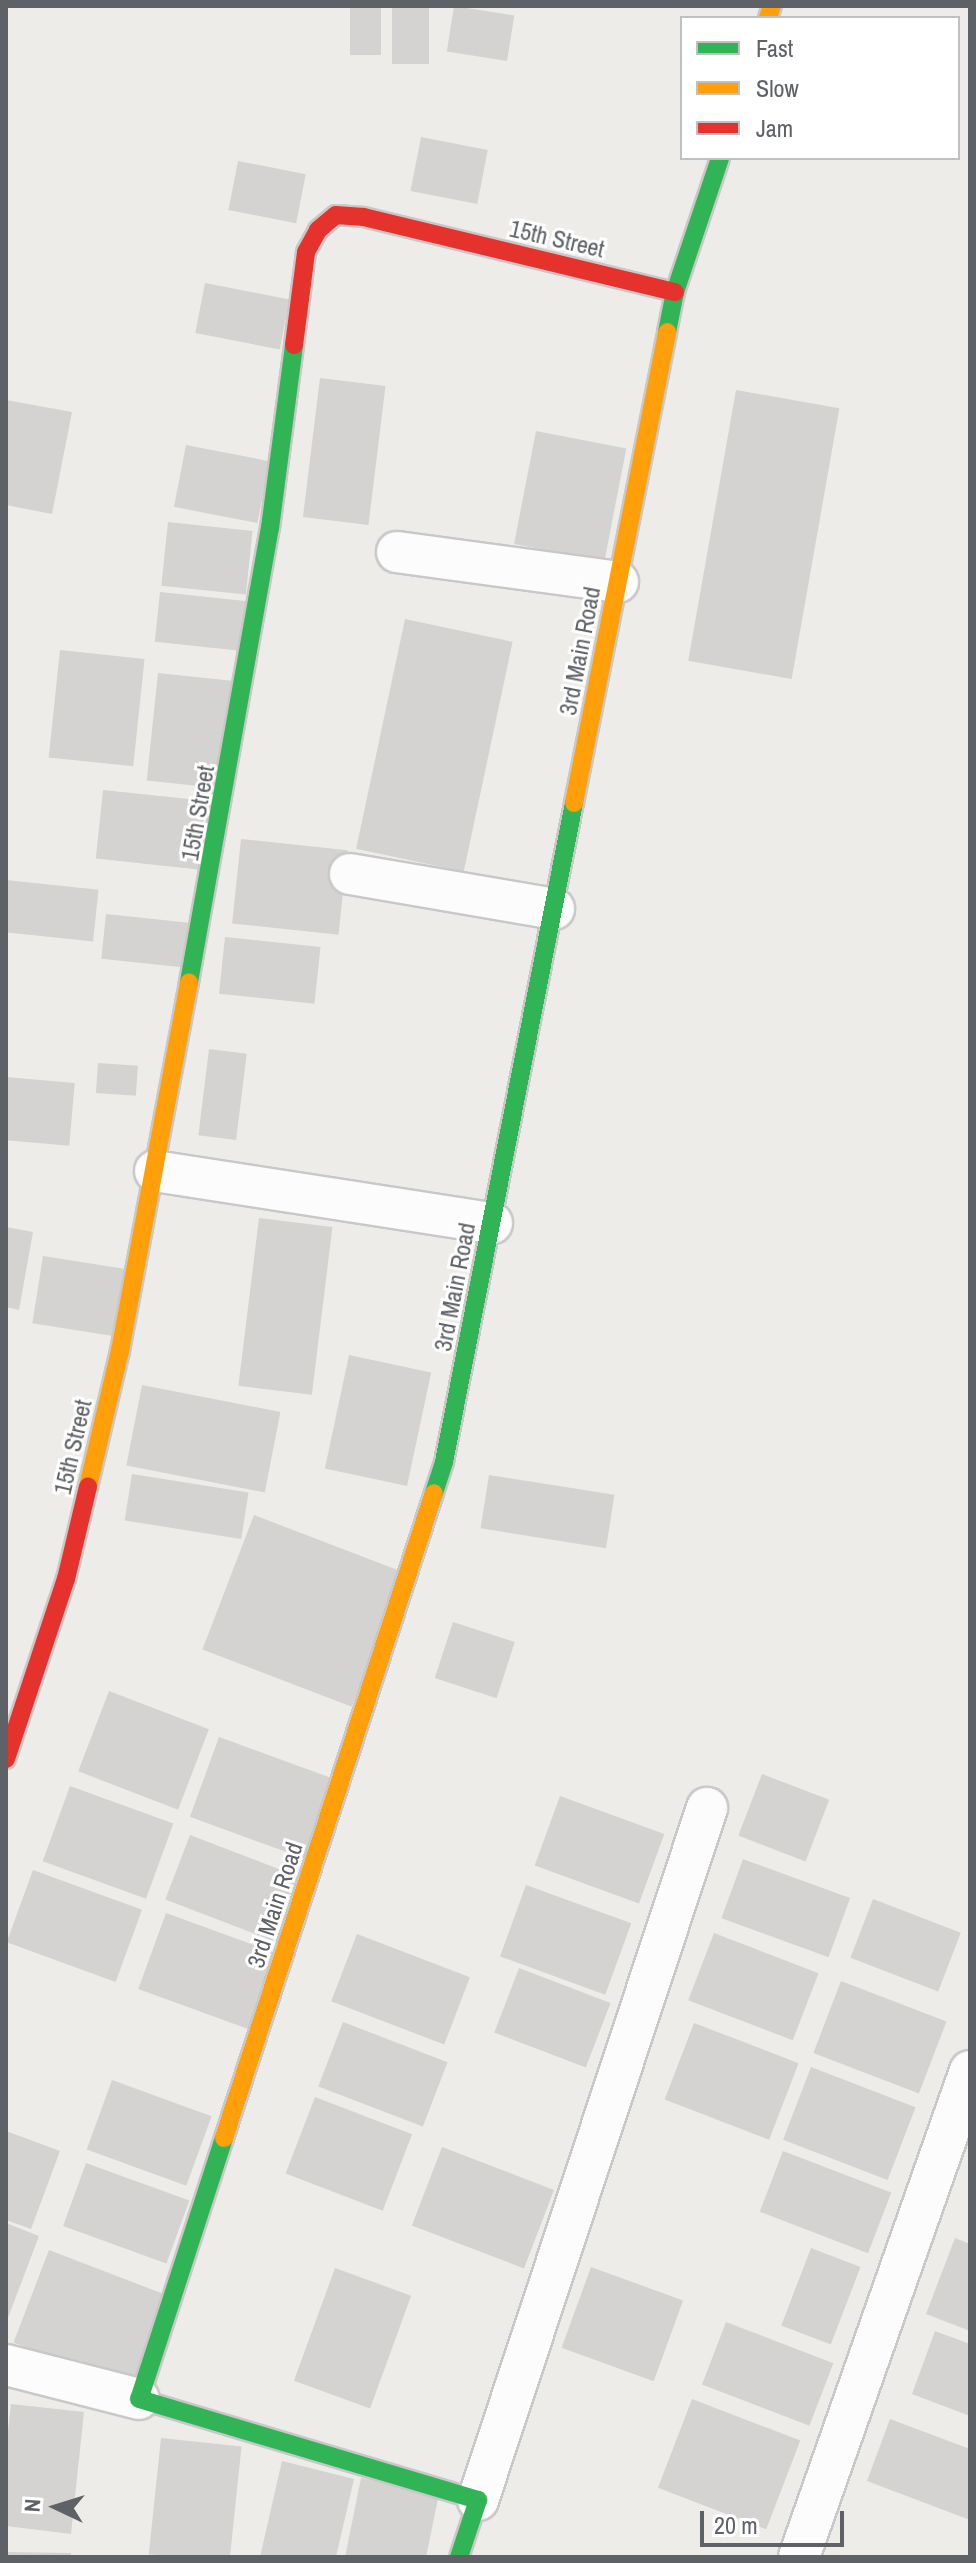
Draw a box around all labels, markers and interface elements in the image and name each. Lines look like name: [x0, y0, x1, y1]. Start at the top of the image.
legend: [680, 16, 960, 160]
text: Fast: [756, 32, 793, 64]
text: Slow: [756, 72, 799, 104]
text: Jam: [756, 112, 793, 144]
street label: 15th Street: [507, 214, 607, 264]
street label: 3rd Main Road: [553, 584, 607, 718]
street label: 15th Street: [175, 763, 221, 863]
street label: 3rd Main Road: [428, 1220, 482, 1354]
street label: 15th Street: [48, 1397, 98, 1497]
street label: 3rd Main Road: [241, 1839, 309, 1971]
north arrow: [16, 2467, 96, 2547]
scale bar: [704, 2495, 848, 2545]
text: N: [17, 2498, 47, 2513]
text: 20 m: [714, 2509, 758, 2541]

